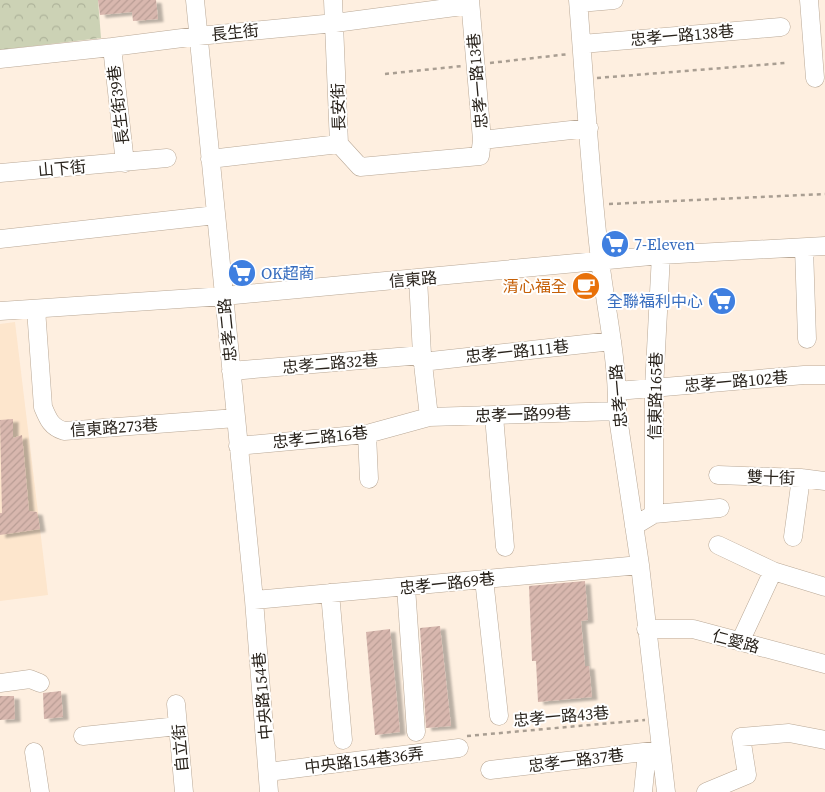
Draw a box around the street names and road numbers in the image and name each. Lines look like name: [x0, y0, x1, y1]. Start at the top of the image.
street label: 長生街: [210, 19, 260, 45]
street label: 忠孝一路138巷: [629, 20, 735, 50]
street label: 忠孝一路13巷: [462, 32, 492, 130]
street label: 長生街39巷: [102, 64, 134, 146]
street label: 長安街: [326, 83, 350, 131]
street label: 山下街: [37, 155, 87, 181]
street label: 信東路: [388, 266, 438, 292]
street label: 忠孝二路: [213, 297, 241, 363]
street label: 忠孝一路111巷: [464, 335, 570, 367]
street label: 忠孝二路32巷: [281, 348, 379, 378]
street label: 信東路165巷: [643, 352, 667, 440]
street label: 忠孝一路: [604, 363, 632, 429]
street label: 忠孝一路102巷: [683, 366, 789, 396]
street label: 忠孝一路99巷: [475, 401, 571, 427]
street label: 信東路273巷: [69, 413, 159, 441]
street label: 忠孝二路16巷: [271, 421, 369, 453]
street label: 雙十街: [747, 465, 795, 489]
street label: 忠孝一路69巷: [398, 567, 496, 599]
street label: 仁愛路: [710, 624, 762, 658]
street label: 中央路154巷: [247, 651, 277, 741]
street label: 忠孝一路43巷: [512, 701, 610, 731]
street label: 自立街: [167, 723, 193, 773]
street label: 中央路154巷36弄: [303, 742, 425, 778]
street label: 忠孝一路37巷: [527, 743, 625, 777]

